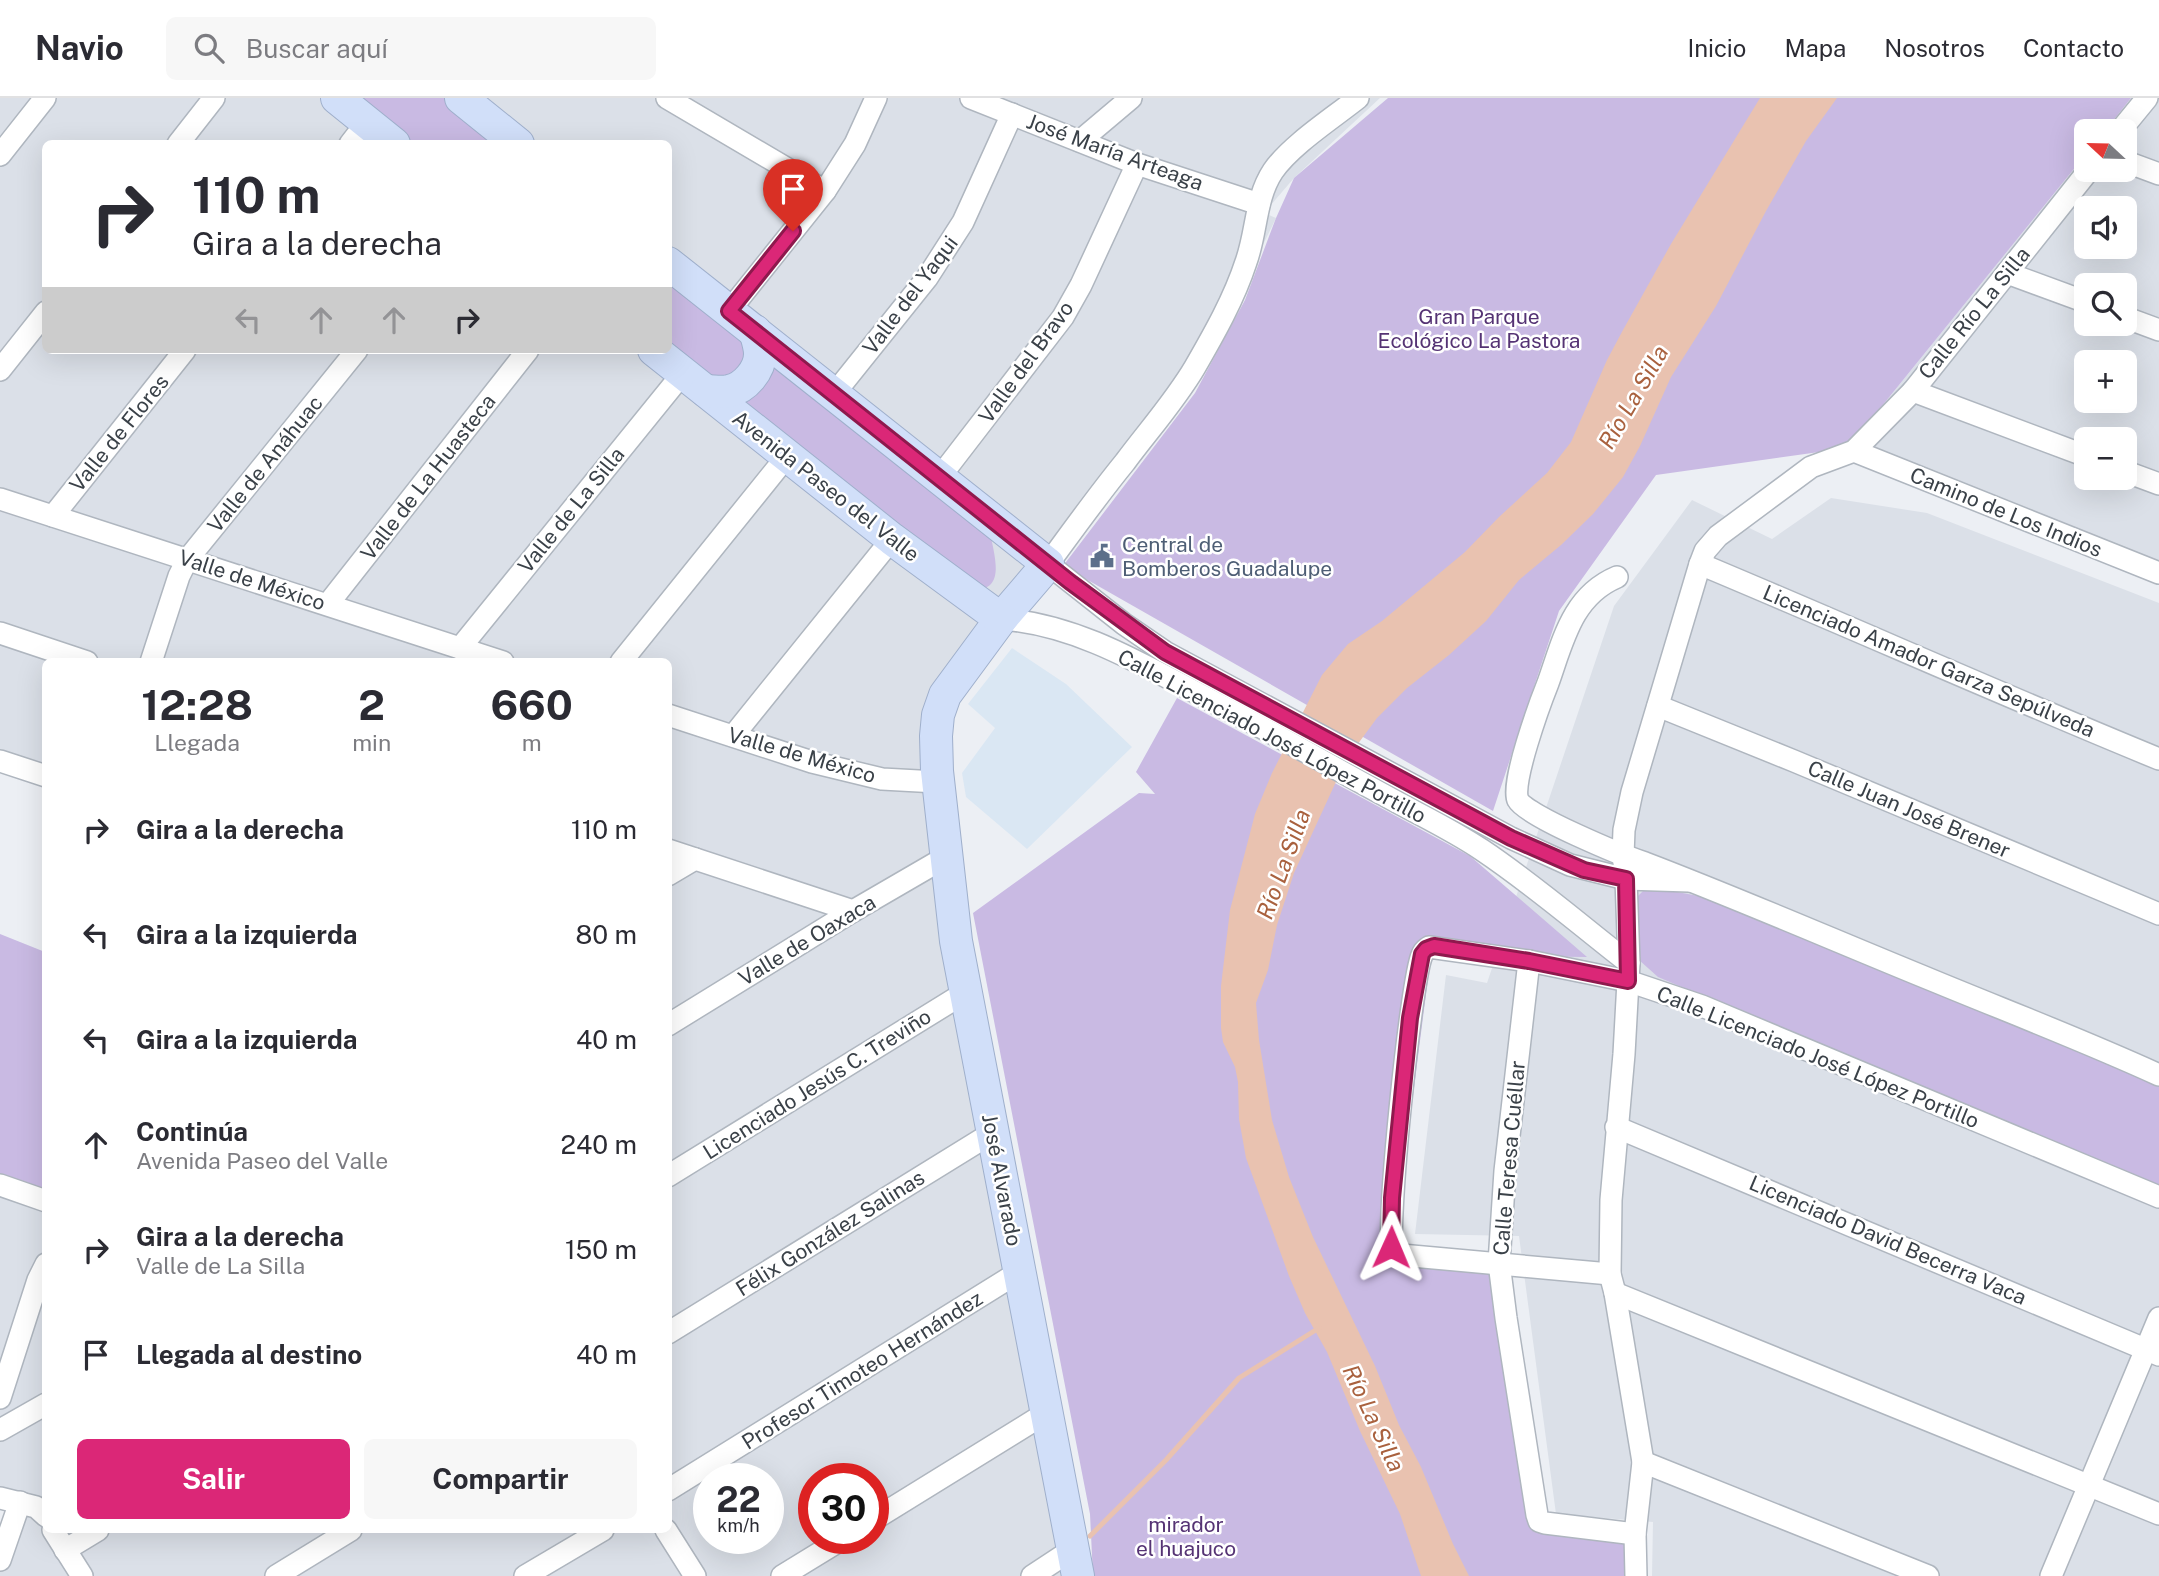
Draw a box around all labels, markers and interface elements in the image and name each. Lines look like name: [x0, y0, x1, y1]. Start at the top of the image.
search box: [166, 17, 656, 80]
text: Navio: [35, 29, 124, 67]
icon: search: [190, 29, 228, 67]
text: Buscar aquí: [246, 33, 388, 64]
text: Inicio: [1687, 34, 1746, 62]
text: Mapa: [1784, 34, 1846, 62]
text: Nosotros: [1884, 34, 1985, 62]
text: Contacto: [2023, 34, 2124, 62]
street label: José María Arteaga: [1023, 108, 1207, 196]
north arrow: [2074, 119, 2137, 182]
map controls: [2074, 119, 2137, 490]
pin: [763, 159, 823, 231]
text: 110 m: [192, 166, 320, 224]
icon: right: [77, 168, 168, 259]
icon: arrive: [774, 170, 812, 208]
button: sound: [2074, 196, 2137, 259]
text: Gira a la derecha: [192, 225, 442, 262]
street label: Valle del Yaqui: [857, 231, 963, 359]
street label: Calle Río La Silla: [1913, 242, 2035, 384]
button: search: [2074, 273, 2137, 336]
street label: Valle del Bravo: [973, 296, 1079, 428]
icon: left: [229, 301, 267, 339]
icon: ahead: [302, 301, 340, 339]
icon: ahead: [375, 301, 413, 339]
icon: right: [448, 301, 486, 339]
park label: Gran Parque Ecológico La Pastora: [1378, 304, 1580, 353]
water label: Río La Silla: [1593, 340, 1673, 454]
button: +: [2074, 350, 2137, 413]
street label: Valle de Flores: [64, 369, 174, 497]
street label: Valle de La Huasteca: [355, 389, 501, 565]
street label: Valle de Anáhuac: [202, 391, 328, 537]
street label: Avenida Paseo del Valle: [728, 405, 924, 567]
button: −: [2074, 427, 2137, 490]
street label: Valle de La Silla: [513, 442, 629, 578]
street label: Camino de Los Indios: [1906, 462, 2106, 562]
place label: Central de Bomberos Guadalupe: [1122, 532, 1332, 581]
public building icon: Central de Bomberos Guadalupe: [1088, 542, 1116, 570]
street label: Valle de México: [176, 545, 328, 615]
street label: Licenciado Amador Garza Sepúlveda: [1759, 580, 2099, 742]
street label: Calle Licenciado José López Portillo: [1114, 644, 1430, 828]
text: 12:28: [141, 680, 253, 729]
text: 2: [358, 680, 385, 729]
text: 660: [490, 680, 573, 729]
street label: Valle de México: [725, 722, 879, 788]
text: Llegada: [154, 729, 240, 756]
text: min: [352, 729, 391, 756]
text: m: [522, 729, 542, 756]
street label: Calle Juan José Brener: [1804, 755, 2014, 863]
water label: Río La Silla: [1251, 805, 1315, 923]
icon: right: [77, 811, 115, 849]
text: Gira a la derecha: [136, 814, 344, 845]
text: 110 m: [571, 814, 637, 845]
street label: Valle de Oaxaca: [734, 889, 880, 991]
icon: left: [77, 916, 115, 954]
text: Gira a la izquierda: [136, 919, 358, 950]
text: 80 m: [576, 919, 637, 950]
street label: Calle Licenciado José López Portillo: [1653, 981, 1983, 1133]
street label: Licenciado Jesús C. Treviño: [698, 1003, 936, 1165]
icon: left: [77, 1021, 115, 1059]
text: Gira a la izquierda: [136, 1024, 358, 1055]
text: 40 m: [576, 1024, 637, 1055]
street label: Calle Teresa Cuéllar: [1488, 1060, 1530, 1256]
street label: José Alvarado: [977, 1112, 1027, 1248]
text: Continúa: [136, 1116, 248, 1147]
icon: ahead: [77, 1126, 115, 1164]
text: 240 m: [560, 1129, 637, 1160]
text: Avenida Paseo del Valle: [136, 1147, 388, 1174]
street label: Félix González Salinas: [731, 1165, 929, 1301]
street label: Licenciado David Becerra Vaca: [1746, 1170, 2030, 1310]
position arrow: [1354, 1210, 1428, 1284]
text: Gira a la derecha: [136, 1221, 344, 1252]
icon: right: [77, 1231, 115, 1269]
text: 150 m: [565, 1234, 637, 1265]
text: Valle de La Silla: [136, 1252, 305, 1279]
street label: Profesor Timoteo Hernández: [737, 1286, 987, 1454]
icon: arrive: [77, 1336, 115, 1374]
text: Llegada al destino: [136, 1339, 362, 1370]
text: 40 m: [576, 1339, 637, 1370]
water label: Río La Silla: [1337, 1360, 1411, 1476]
button: Salir: [77, 1439, 350, 1519]
button: Compartir: [364, 1439, 637, 1519]
speed limit sign: 30: [798, 1463, 889, 1554]
text: 22: [716, 1479, 761, 1520]
park label: mirador el huajuco: [1136, 1512, 1236, 1561]
text: km/h: [717, 1515, 760, 1536]

